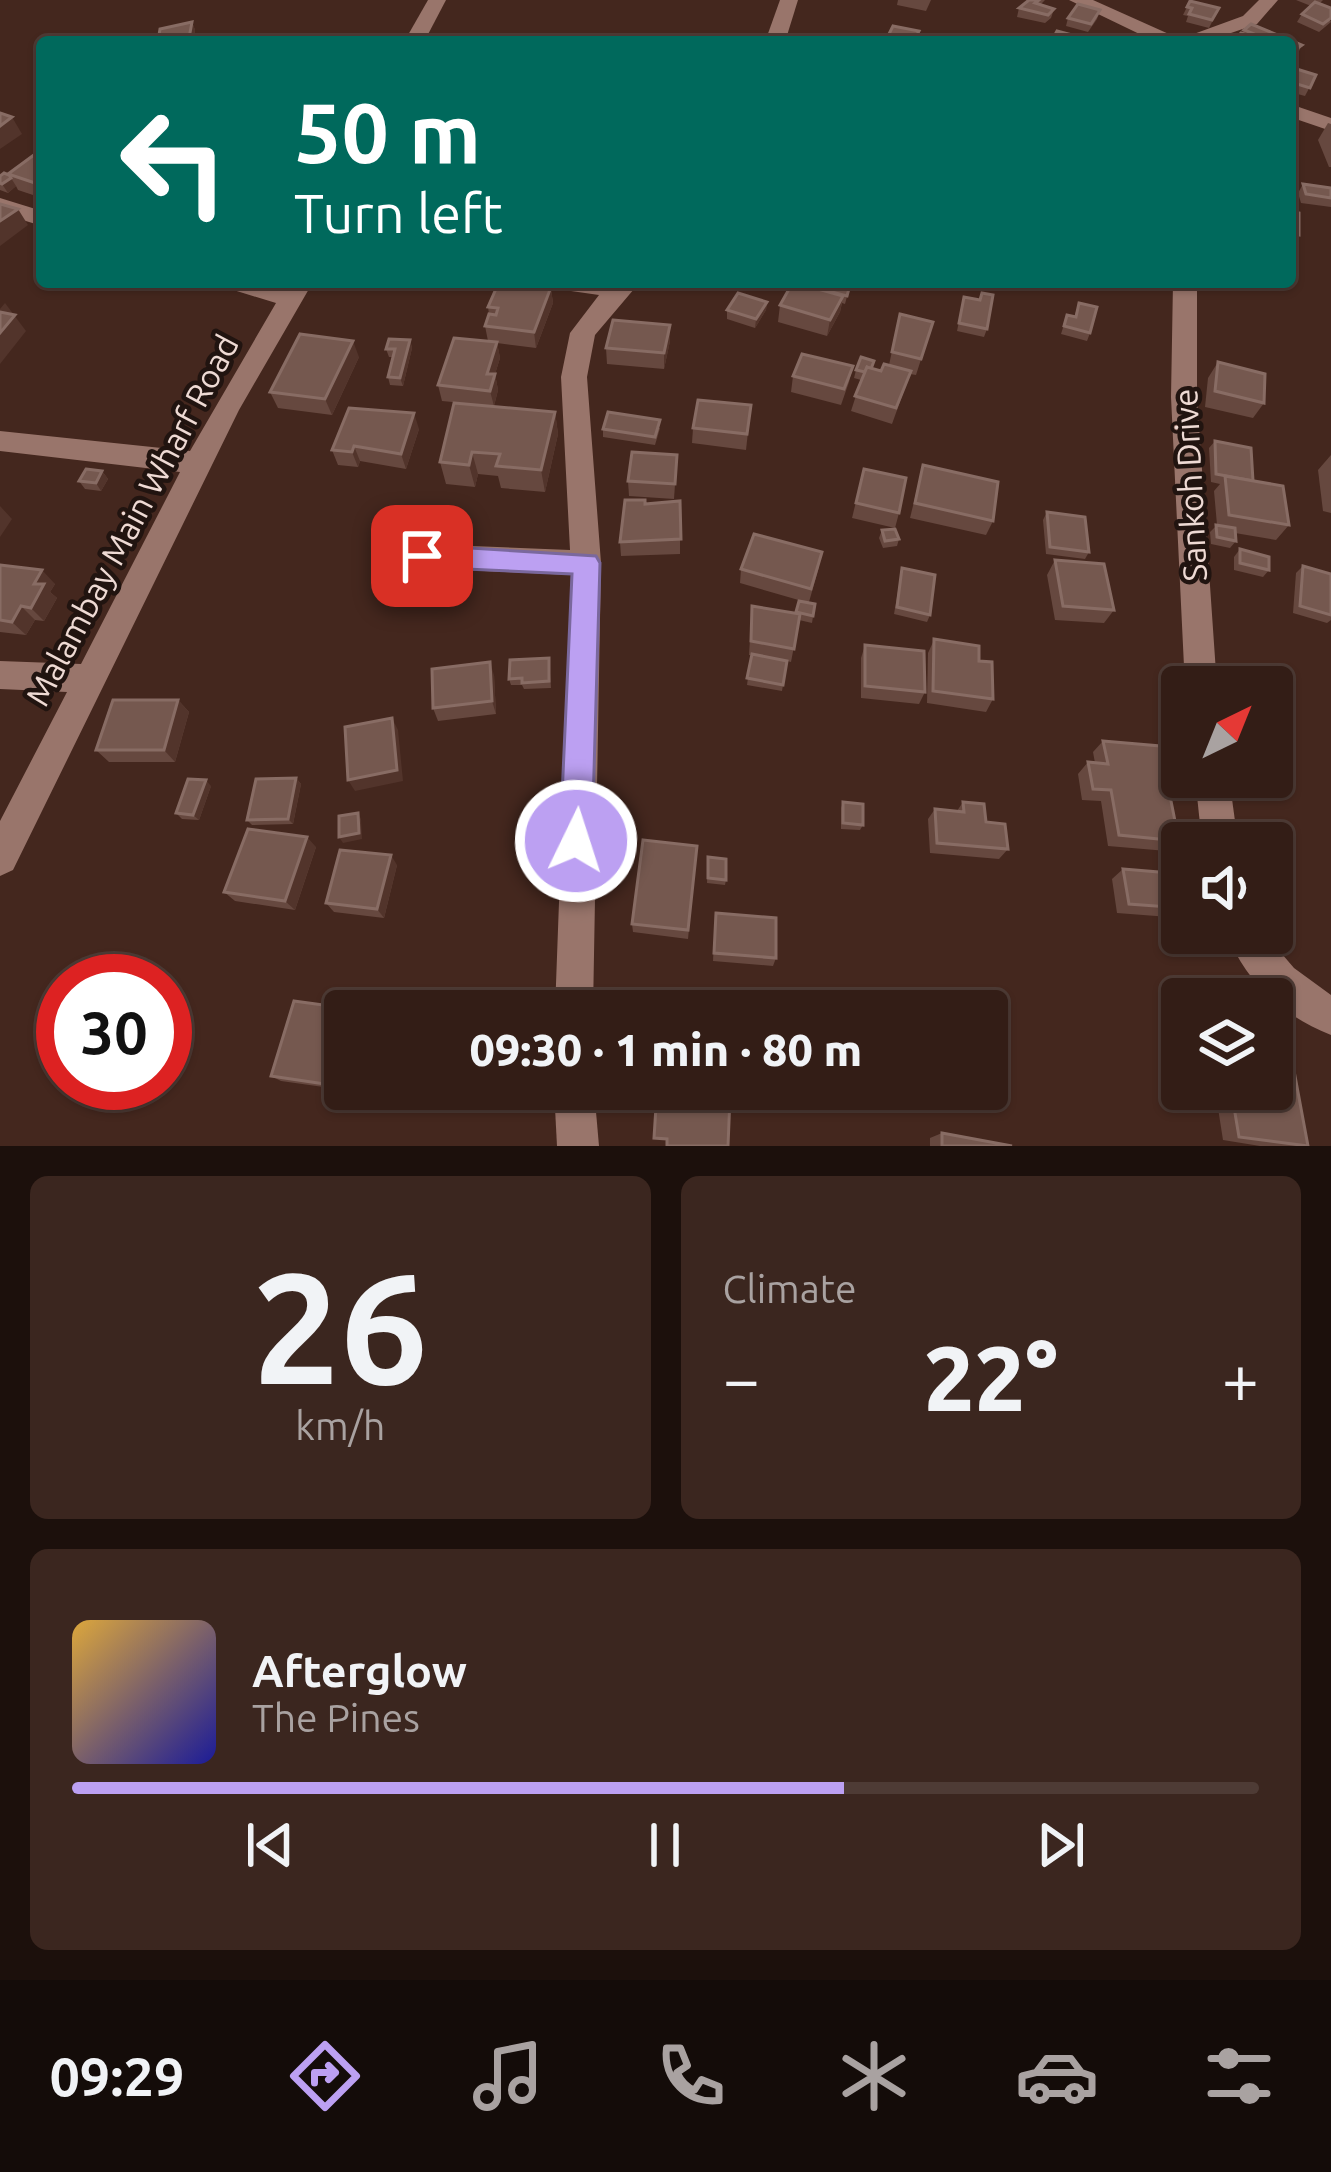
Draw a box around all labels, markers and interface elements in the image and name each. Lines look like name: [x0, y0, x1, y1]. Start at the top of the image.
icon: left: [96, 84, 252, 240]
text: 50 m: [294, 85, 481, 179]
text: Turn left: [294, 183, 503, 243]
street label: Malambay Main Wharf Road: [18, 328, 245, 711]
street label: Sankoh Drive: [1166, 388, 1213, 582]
pin: [371, 505, 473, 607]
icon: arrive: [389, 523, 455, 589]
north arrow: [1161, 666, 1293, 798]
map controls: [1161, 666, 1293, 1110]
position arrow: [513, 778, 639, 904]
button: sound: [1161, 822, 1293, 954]
speed limit sign: 30: [36, 954, 192, 1110]
button: layers: [1161, 978, 1293, 1110]
text: 09:30 · 1 min · 80 m: [470, 1024, 862, 1075]
text: 26: [252, 1239, 428, 1413]
text: Climate: [723, 1267, 857, 1310]
text: 22°: [924, 1327, 1058, 1428]
text: −: [723, 1341, 760, 1415]
text: +: [1222, 1341, 1259, 1415]
text: km/h: [295, 1404, 385, 1447]
text: Afterglow: [252, 1645, 467, 1696]
text: The Pines: [252, 1696, 420, 1739]
icon: previous: [237, 1812, 303, 1878]
icon: pause: [632, 1812, 698, 1878]
icon: next: [1028, 1812, 1094, 1878]
icon: directions: [283, 2034, 367, 2118]
icon: music: [466, 2034, 550, 2118]
icon: phone: [649, 2034, 733, 2118]
icon: climate: [832, 2034, 916, 2118]
icon: car: [1015, 2034, 1099, 2118]
icon: filters: [1197, 2034, 1281, 2118]
text: 09:29: [49, 2046, 185, 2106]

